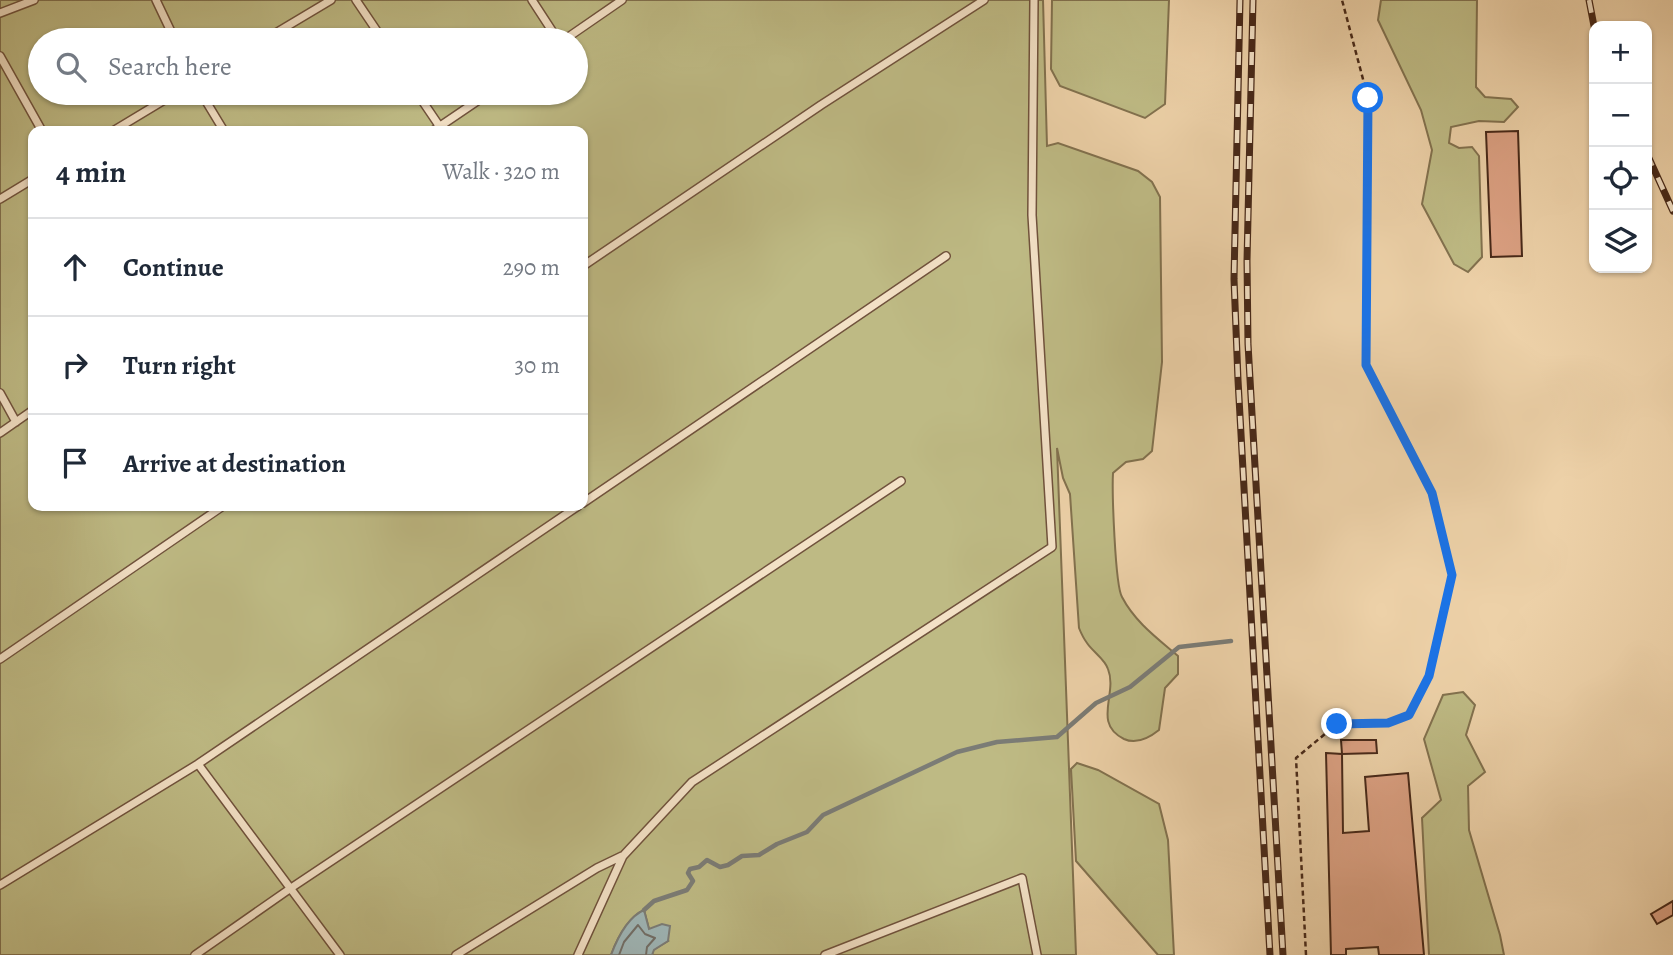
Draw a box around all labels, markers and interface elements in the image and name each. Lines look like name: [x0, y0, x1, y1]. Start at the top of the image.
map controls: [1589, 21, 1652, 273]
button: +: [1589, 21, 1652, 84]
search box: [28, 28, 588, 105]
icon: search: [52, 48, 90, 86]
text: Search here: [108, 49, 232, 84]
route start: [1352, 82, 1383, 113]
button: −: [1589, 84, 1652, 147]
button: locate: [1589, 147, 1652, 210]
text: 4 min: [56, 152, 126, 192]
text: Walk · 320 m: [443, 156, 560, 187]
button: layers: [1589, 210, 1652, 273]
icon: ahead: [56, 248, 94, 286]
text: Continue: [123, 250, 224, 285]
text: 290 m: [503, 252, 560, 283]
icon: right: [56, 346, 94, 384]
text: Turn right: [123, 348, 236, 383]
text: 30 m: [514, 350, 560, 381]
icon: arrive: [56, 444, 94, 482]
text: Arrive at destination: [123, 446, 346, 481]
route end: [1321, 708, 1352, 739]

